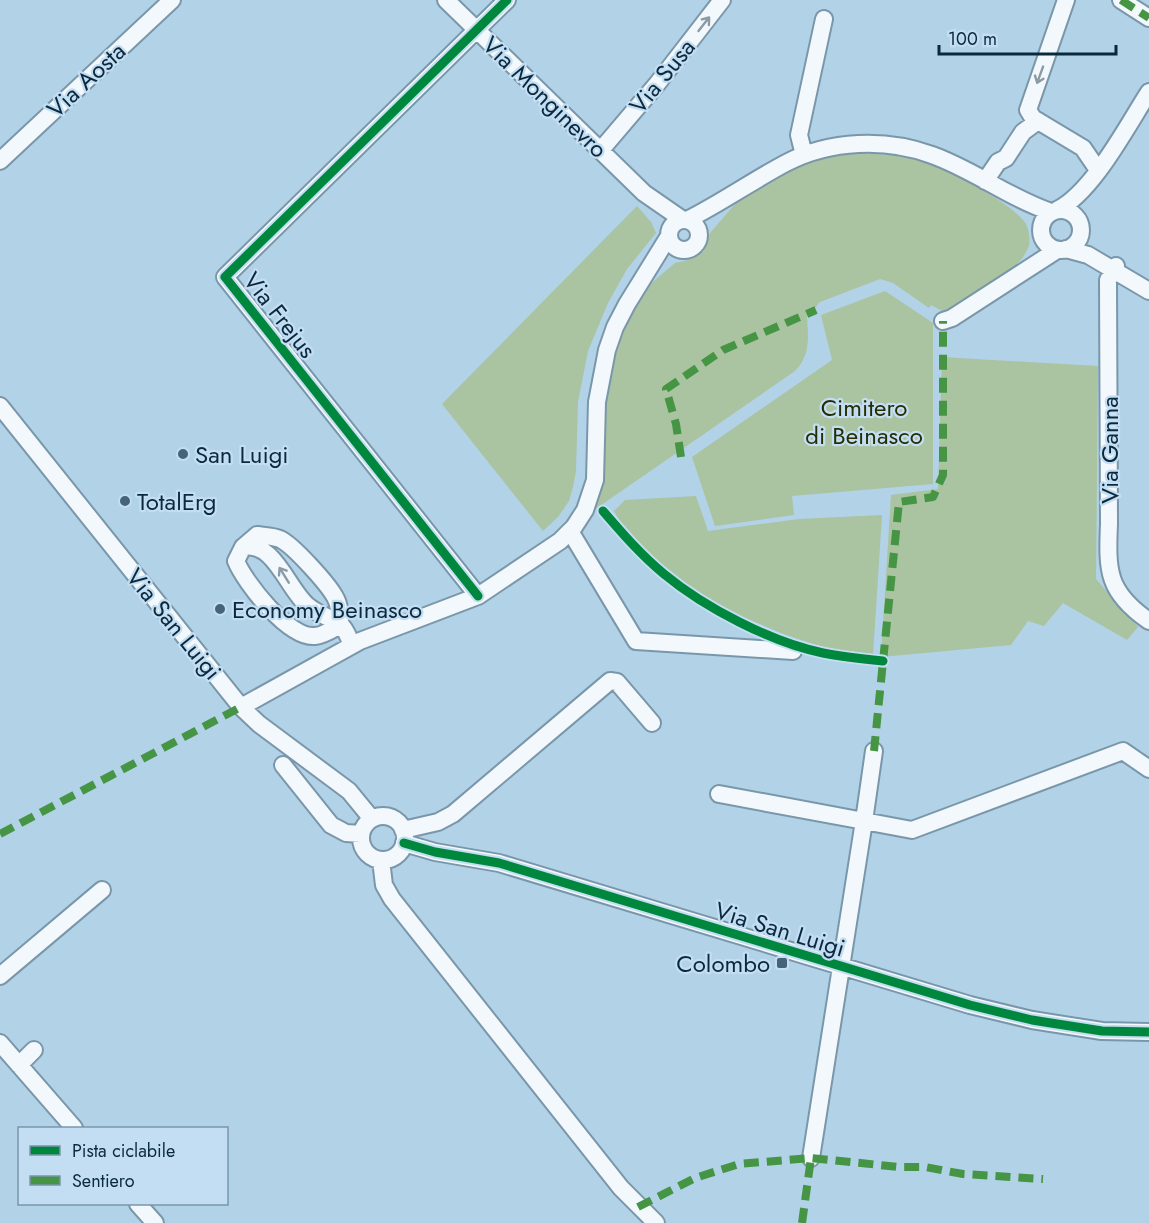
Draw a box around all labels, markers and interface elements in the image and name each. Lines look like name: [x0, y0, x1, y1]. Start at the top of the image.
one-way arrow: [697, 16, 710, 32]
scale bar: [939, 18, 1116, 56]
text: 100 m: [948, 26, 997, 52]
street label: Via Monginevro: [475, 28, 615, 166]
street label: Via Susa: [621, 31, 703, 121]
street label: Via Aosta: [39, 34, 133, 126]
one-way arrow: [1033, 65, 1044, 84]
street label: Via Frejus: [235, 264, 325, 366]
park label: Cimitero di Beinasco: [805, 390, 923, 453]
street label: Via Ganna: [1092, 396, 1127, 504]
place label: San Luigi: [195, 437, 289, 472]
marker: San Luigi: [176, 447, 190, 461]
place label: TotalErg: [137, 484, 216, 519]
marker: TotalErg: [118, 494, 132, 508]
street label: Via San Luigi: [118, 561, 230, 687]
one-way arrow: [278, 567, 290, 584]
place label: Economy Beinasco: [232, 592, 422, 627]
marker: Economy Beinasco: [213, 602, 227, 616]
street label: Via San Luigi: [711, 893, 849, 965]
place label: Colombo: [676, 946, 770, 981]
marker: Colombo: [775, 956, 789, 970]
legend: [18, 1127, 228, 1205]
text: Pista ciclabile: [72, 1138, 175, 1164]
text: Sentiero: [72, 1168, 135, 1194]

